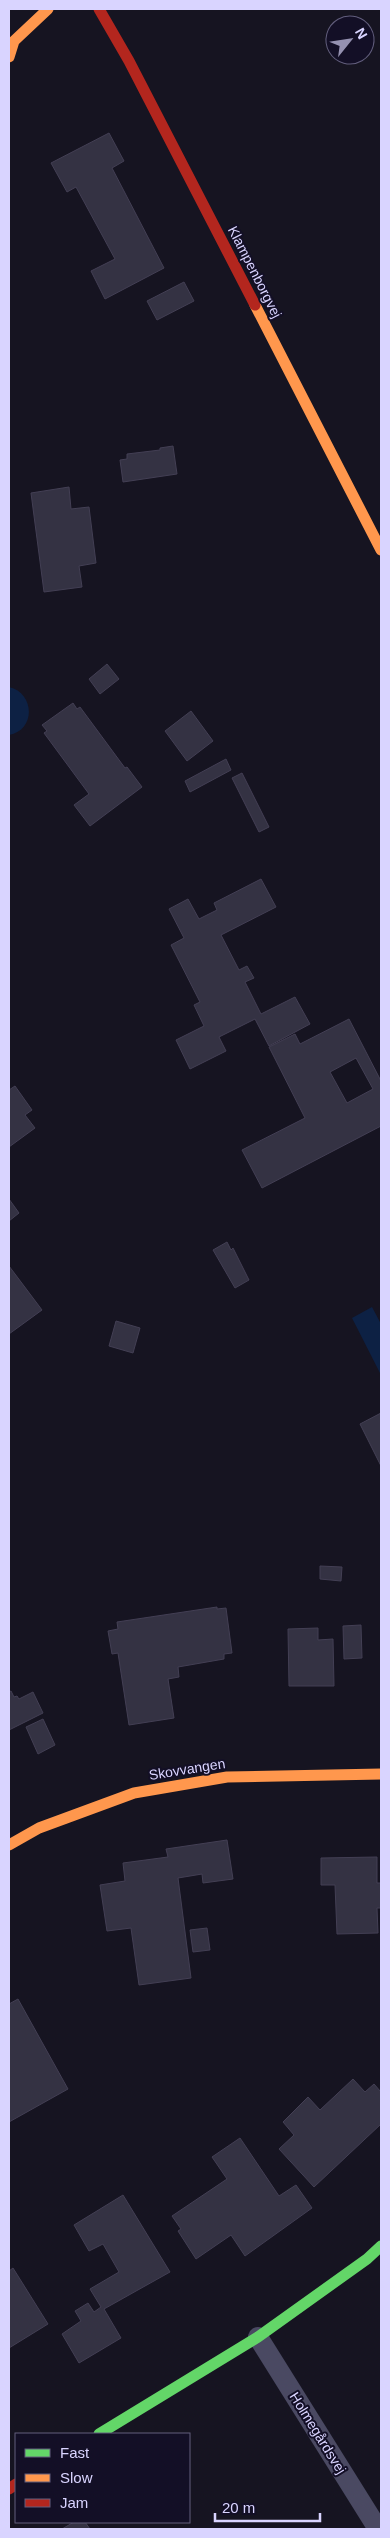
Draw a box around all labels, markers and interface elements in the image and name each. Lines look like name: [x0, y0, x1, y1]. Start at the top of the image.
north arrow: [325, 15, 375, 65]
text: N: [352, 25, 371, 42]
street label: Klampenborgvej: [225, 223, 285, 321]
street label: Skovvangen: [148, 1755, 226, 1783]
street label: Holmegårdsvej: [286, 2389, 350, 2477]
legend: [15, 2433, 190, 2523]
text: Fast: [60, 2444, 90, 2461]
text: Slow: [60, 2469, 93, 2486]
scale bar: [215, 2490, 320, 2522]
text: Jam: [60, 2494, 88, 2511]
text: 20 m: [222, 2499, 255, 2516]

